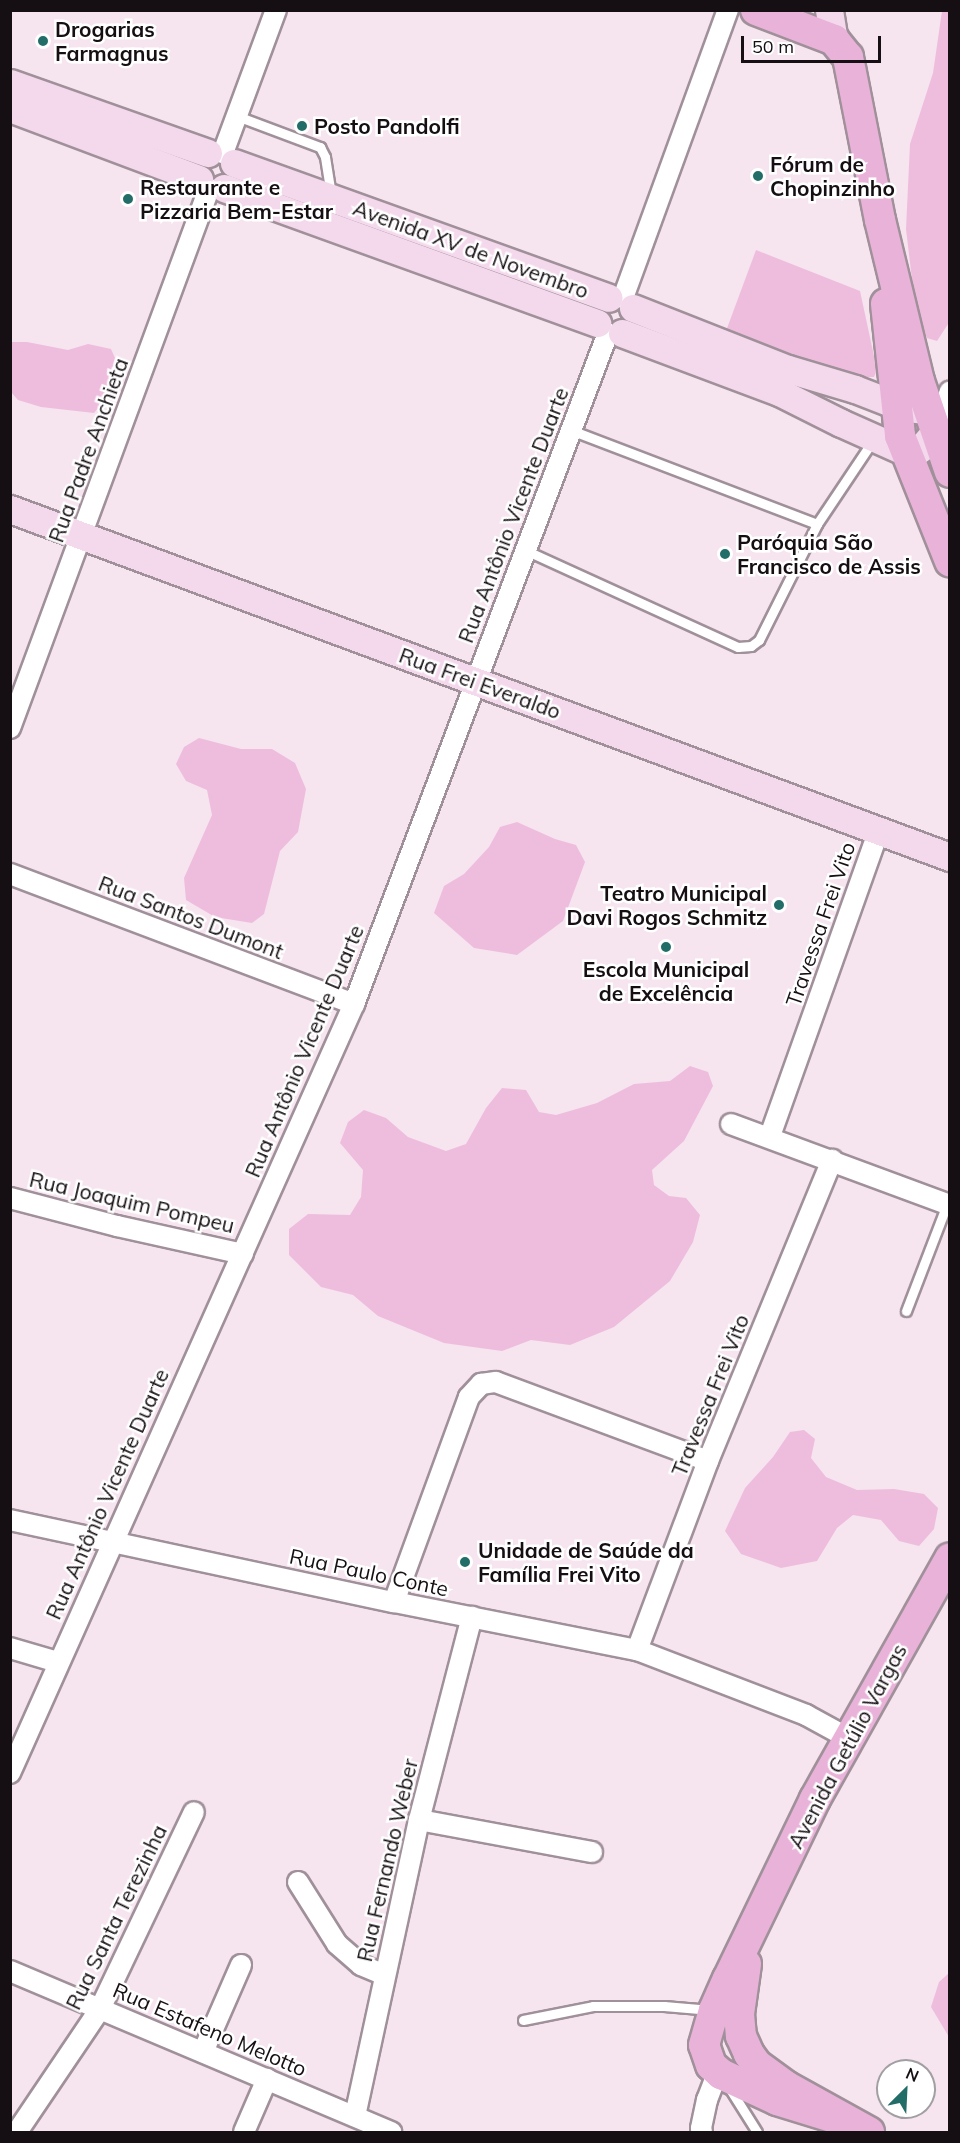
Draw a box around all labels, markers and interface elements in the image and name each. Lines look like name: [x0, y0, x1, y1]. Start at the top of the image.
place label: Drogarias Farmagnus: [55, 16, 169, 66]
scale bar: [744, 24, 884, 62]
marker: Drogarias Farmagnus: [36, 34, 50, 48]
text: 50 m: [752, 35, 794, 58]
place label: Posto Pandolfi: [314, 113, 460, 139]
marker: Posto Pandolfi: [295, 119, 309, 133]
place label: Fórum de Chopinzinho: [770, 151, 895, 201]
marker: Fórum de Chopinzinho: [751, 169, 765, 183]
place label: Restaurante e Pizzaria Bem-Estar: [140, 174, 333, 224]
marker: Restaurante e Pizzaria Bem-Estar: [121, 192, 135, 206]
street label: Avenida XV de Novembro: [350, 195, 592, 303]
street label: Rua Padre Anchieta: [43, 354, 133, 546]
street label: Rua Antônio Vicente Duarte: [453, 384, 573, 646]
place label: Paróquia São Francisco de Assis: [737, 529, 921, 579]
marker: Paróquia São Francisco de Assis: [718, 547, 732, 561]
street label: Rua Frei Everaldo: [396, 642, 564, 724]
street label: Travessa Frei Vito: [780, 838, 860, 1010]
street label: Rua Santos Dumont: [95, 870, 287, 964]
place label: Teatro Municipal Davi Rogos Schmitz: [567, 880, 767, 930]
marker: Teatro Municipal Davi Rogos Schmitz: [772, 898, 786, 912]
street label: Rua Antônio Vicente Duarte: [239, 921, 369, 1181]
marker: Escola Municipal de Excelência: [659, 940, 673, 954]
place label: Escola Municipal de Excelência: [583, 956, 749, 1006]
street label: Rua Joaquim Pompeu: [27, 1166, 237, 1238]
street label: Travessa Frei Vito: [666, 1310, 754, 1480]
street label: Rua Antônio Vicente Duarte: [40, 1365, 174, 1623]
place label: Unidade de Saúde da Família Frei Vito: [478, 1537, 694, 1587]
street label: Rua Paulo Conte: [287, 1543, 451, 1601]
marker: Unidade de Saúde da Família Frei Vito: [456, 1553, 474, 1571]
street label: Avenida Getúlio Vargas: [782, 1639, 912, 1853]
street label: Rua Fernando Weber: [351, 1756, 423, 1964]
street label: Rua Santa Terezinha: [60, 1820, 172, 2014]
street label: Rua Estafeno Melotto: [109, 1977, 311, 2081]
north arrow: [876, 2059, 936, 2119]
text: N: [903, 2063, 922, 2086]

